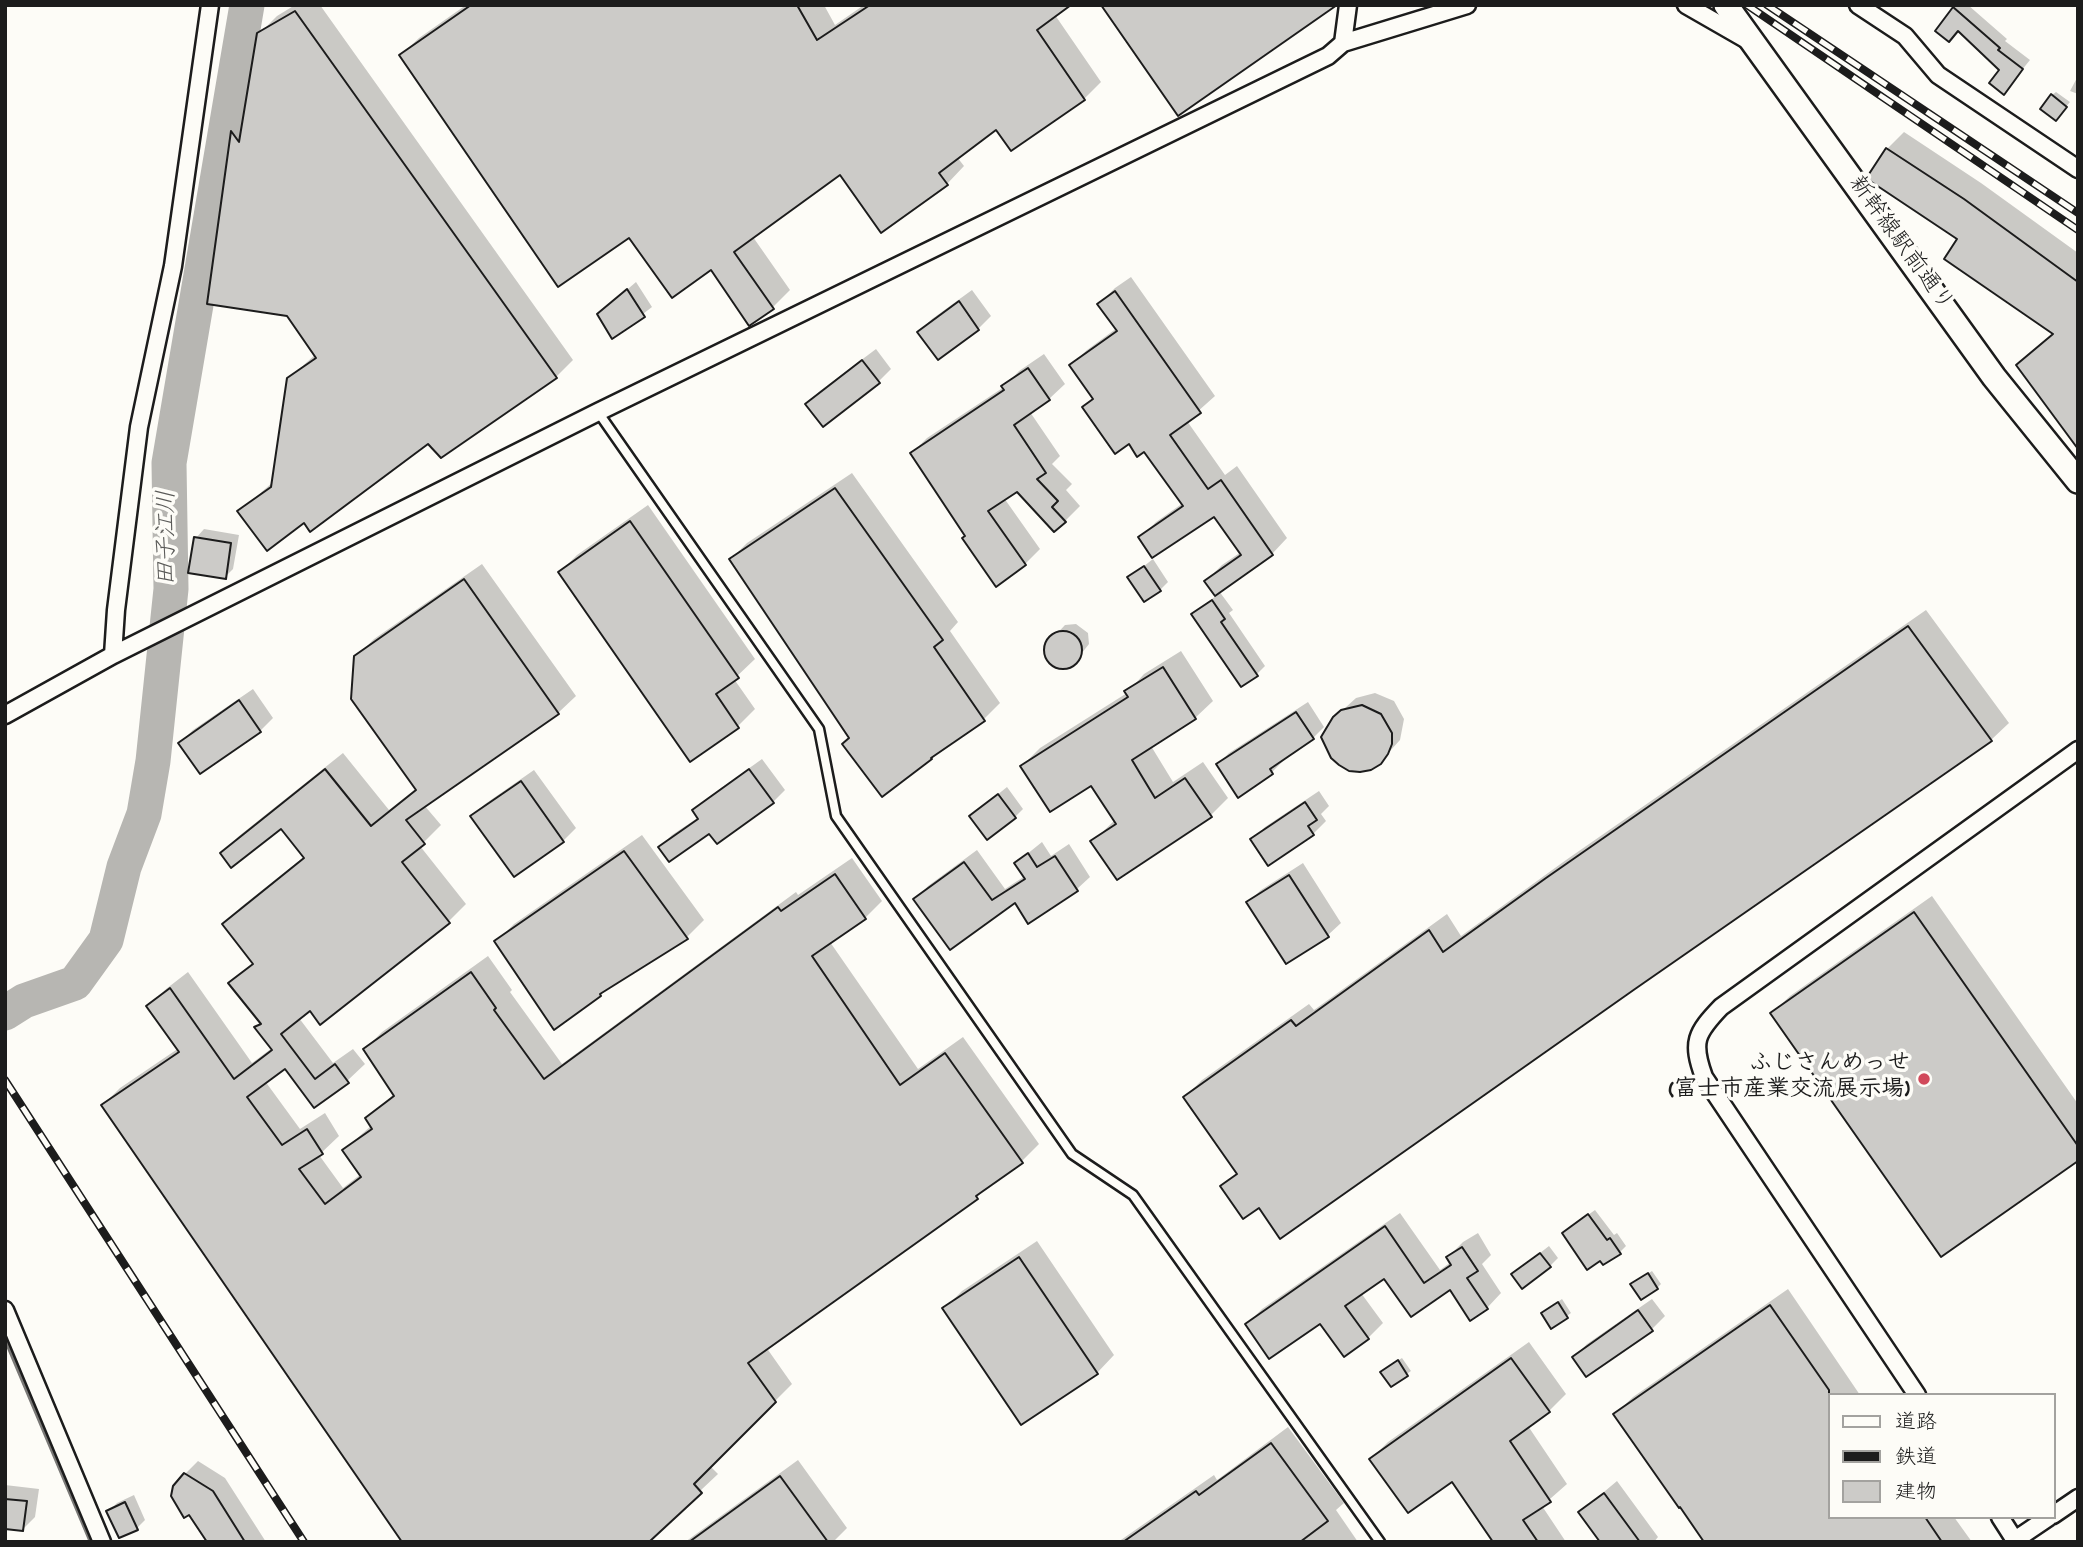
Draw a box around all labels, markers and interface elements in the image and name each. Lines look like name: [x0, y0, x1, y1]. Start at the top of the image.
street label: 新幹線駅前通り: [1841, 172, 1957, 318]
water label: 田子江川: [156, 490, 184, 586]
place label: ふじさんめっせ (富士市産業交流展示場): [1669, 1052, 1910, 1106]
marker: ふじさんめっせ (富士市産業交流展示場): [1916, 1071, 1932, 1087]
legend: [1828, 1393, 2055, 1519]
text: 道路: [1895, 1409, 1937, 1439]
text: 鉄道: [1895, 1444, 1937, 1474]
text: 建物: [1895, 1479, 1937, 1509]

